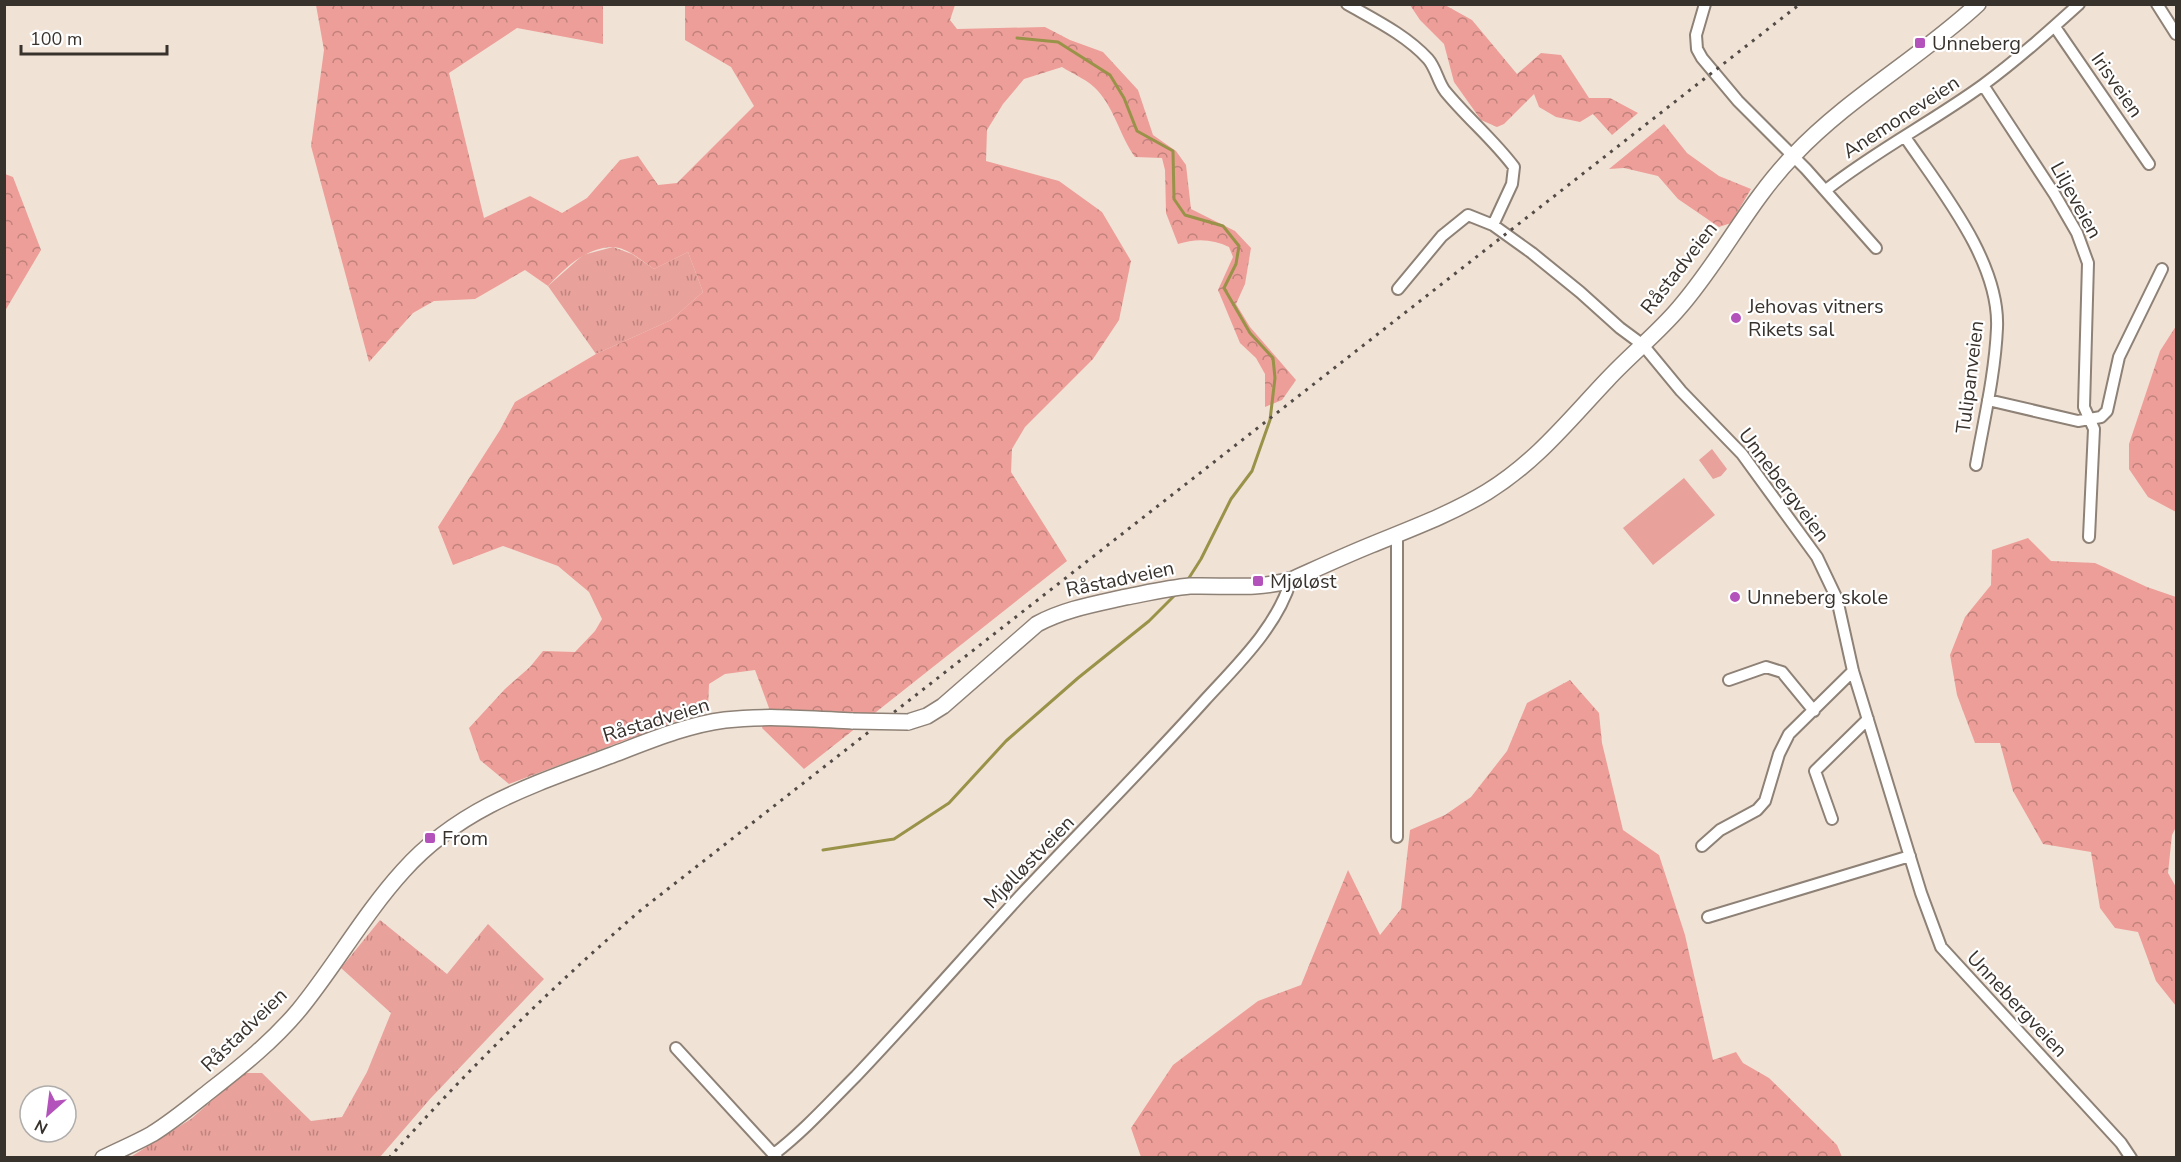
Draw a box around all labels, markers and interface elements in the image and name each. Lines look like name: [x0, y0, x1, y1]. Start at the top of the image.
scale bar: [21, 18, 166, 56]
text: 100 m: [30, 27, 82, 51]
place label: Unneberg: [1932, 30, 2021, 57]
marker: Unneberg: [1913, 36, 1927, 50]
street label: Irisveien: [2085, 47, 2149, 123]
street label: Anemoneveien: [1837, 69, 1965, 165]
street label: Liljeveien: [2044, 157, 2108, 243]
street label: Råstadveien: [1634, 216, 1724, 320]
place label: Jehovas vitners Rikets sal: [1747, 293, 1884, 343]
marker: Jehovas vitners Rikets sal: [1729, 311, 1743, 325]
street label: Tulipanveien: [1950, 319, 1990, 435]
street label: Unnebergveien: [1732, 422, 1836, 548]
street label: Råstadveien: [1063, 554, 1177, 604]
place label: Mjøløst: [1270, 568, 1337, 595]
marker: Mjøløst: [1251, 574, 1265, 588]
place label: Unneberg skole: [1747, 584, 1888, 611]
marker: Unneberg skole: [1728, 590, 1742, 604]
street label: Råstadveien: [599, 691, 713, 749]
street label: Mjølløstveien: [978, 810, 1080, 914]
place label: From: [442, 825, 488, 852]
marker: From: [423, 831, 437, 845]
street label: Unnebergveien: [1961, 945, 2073, 1063]
street label: Råstadveien: [195, 982, 293, 1078]
north arrow: [18, 1084, 78, 1144]
text: N: [31, 1114, 52, 1139]

